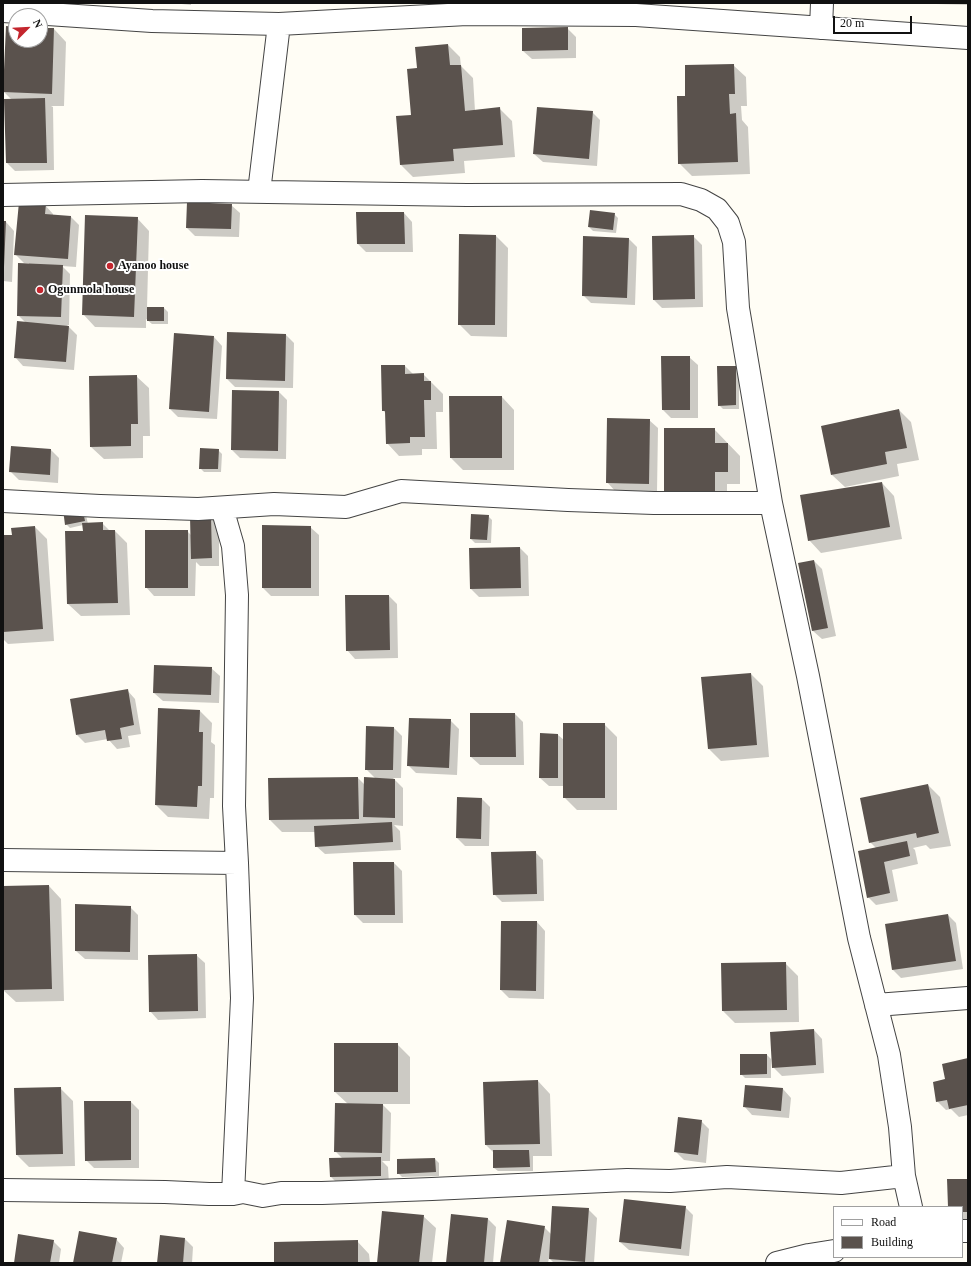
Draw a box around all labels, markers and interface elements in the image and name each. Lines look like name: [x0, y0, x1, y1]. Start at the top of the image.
north arrow: [8, 8, 48, 48]
scale bar: [835, 8, 914, 34]
text: 20 m: [840, 16, 864, 30]
text: N: [31, 17, 45, 30]
place label: Ayanoo house: [118, 259, 189, 273]
marker: Ayanoo house: [105, 261, 115, 271]
place label: Ogunmola house: [48, 283, 134, 297]
marker: Ogunmola house: [35, 285, 45, 295]
legend: [833, 1206, 963, 1258]
text: Road: [871, 1215, 896, 1229]
text: Building: [871, 1235, 913, 1249]

